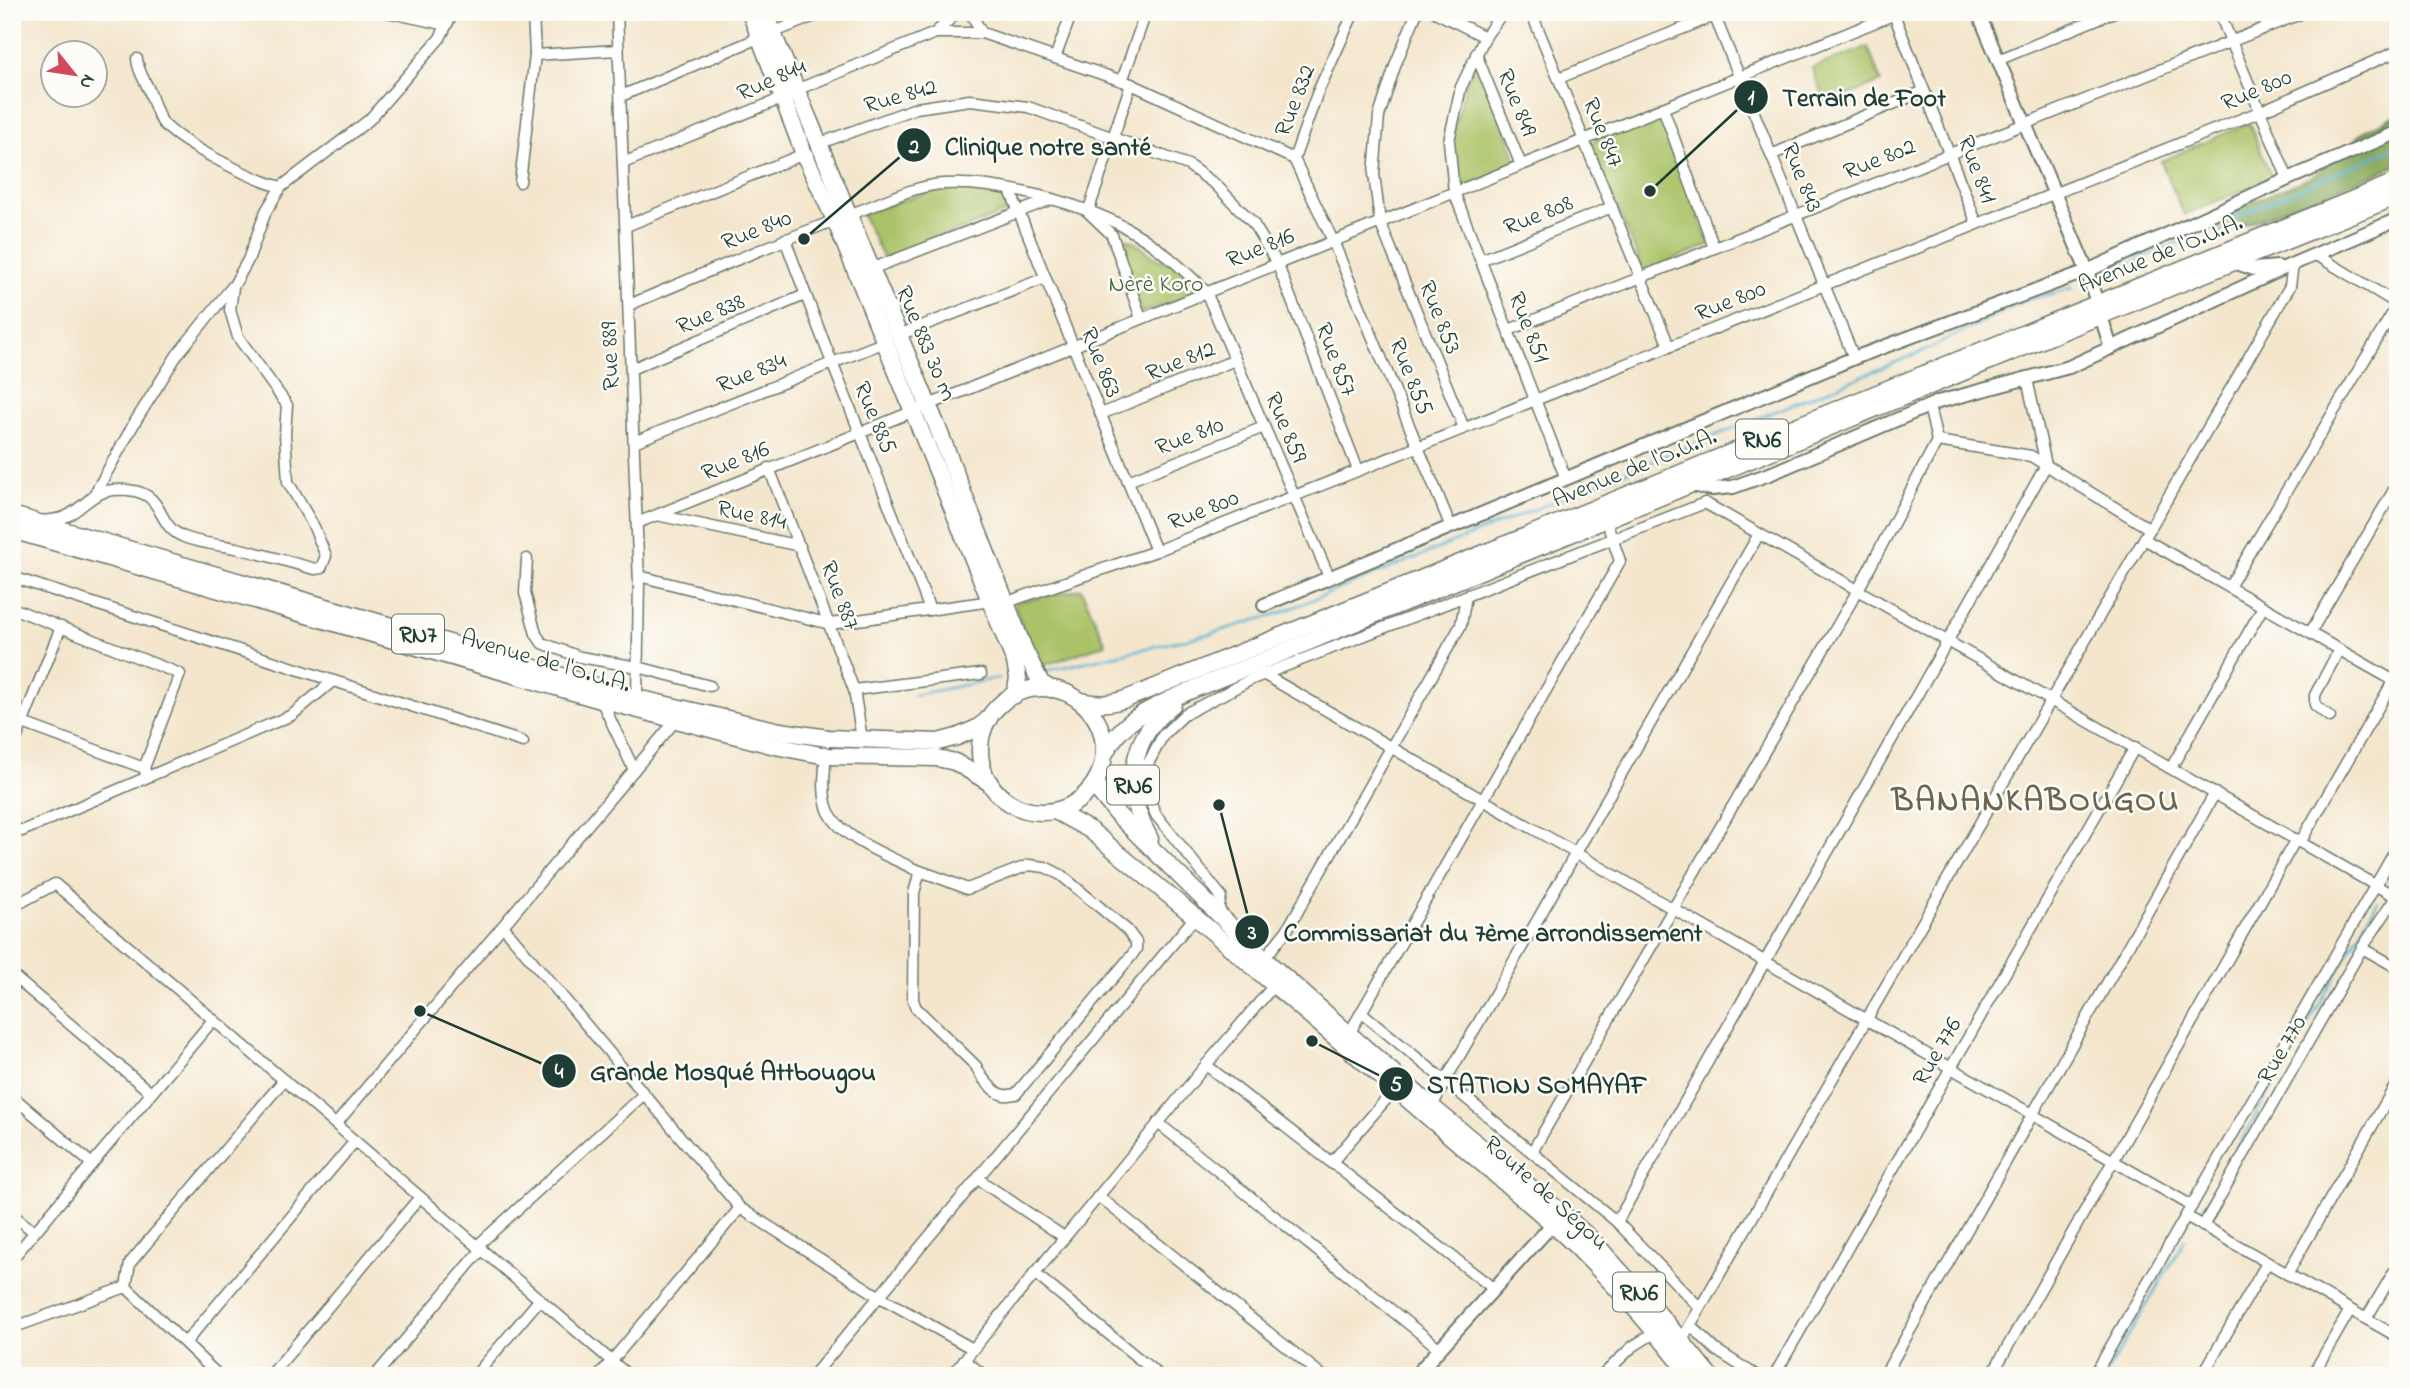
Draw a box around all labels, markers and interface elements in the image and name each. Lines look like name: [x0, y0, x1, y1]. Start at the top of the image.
north arrow: [38, 38, 108, 108]
street label: Rue 844: [732, 51, 812, 112]
street label: Rue 832: [1267, 60, 1326, 142]
street label: Rue 800: [2216, 61, 2298, 122]
street label: Rue 849: [1486, 64, 1545, 143]
text: N: [72, 69, 101, 94]
street label: Rue 842: [860, 70, 941, 124]
callout: Terrain de Foot: [1733, 73, 1960, 120]
text: Terrain de Foot: [1782, 81, 1946, 119]
text: 1: [1748, 84, 1755, 114]
street label: Rue 847: [1572, 93, 1632, 173]
callout: Clinique notre santé: [896, 122, 1165, 169]
text: Clinique notre santé: [945, 130, 1153, 168]
street label: Rue 802: [1839, 130, 1921, 191]
street label: Rue 841: [1947, 131, 2005, 209]
text: 2: [908, 133, 920, 163]
street label: Rue 843: [1771, 138, 1830, 218]
street label: Rue 808: [1499, 187, 1579, 246]
street label: Rue 840: [717, 201, 797, 261]
street label: Avenue de l'O.U.A.: [2073, 206, 2249, 304]
street label: Rue 816: [1222, 220, 1301, 279]
park label: Nèrè Koro: [1108, 268, 1204, 303]
street label: Rue 800: [1690, 272, 1772, 332]
street label: Rue 853: [1408, 276, 1469, 360]
street label: Rue 883 30 m: [885, 281, 965, 407]
street label: Rue 838: [671, 285, 751, 345]
street label: Rue 851: [1498, 287, 1558, 369]
street label: Rue 857: [1305, 318, 1365, 402]
street label: Rue 889: [593, 320, 630, 391]
street label: Rue 863: [1070, 322, 1130, 403]
street label: Rue 812: [1141, 333, 1221, 392]
street label: Rue 855: [1378, 333, 1441, 421]
street label: Rue 834: [712, 344, 792, 404]
street label: Rue 885: [843, 376, 905, 460]
street label: Rue 859: [1254, 387, 1315, 469]
street label: Rue 810: [1151, 408, 1229, 466]
street label: Avenue de l'O.U.A.: [1547, 420, 1723, 518]
road number: RN6: [1736, 420, 1788, 458]
street label: Rue 816: [697, 433, 776, 492]
street label: Rue 800: [1163, 481, 1245, 541]
street label: Rue 814: [714, 492, 790, 541]
street label: Rue 887: [810, 556, 868, 636]
road number: RN7: [392, 614, 444, 654]
street label: Avenue de l'O.U.A.: [456, 621, 634, 703]
road number: RN6: [1107, 765, 1159, 804]
district label: BANANKABOUGOU: [1890, 779, 2180, 826]
callout: Commissariat du 7ème arrondissement: [1234, 908, 1717, 955]
text: Commissariat du 7ème arrondissement: [1283, 916, 1703, 954]
text: 3: [1247, 919, 1257, 949]
street label: Rue 770: [2250, 1010, 2317, 1091]
street label: Rue 776: [1905, 1011, 1972, 1093]
callout: Grande Mosqué Attbougou: [541, 1047, 890, 1094]
text: Grande Mosqué Attbougou: [590, 1055, 876, 1094]
text: 4: [555, 1058, 564, 1088]
callout: STATION SOMAYAF: [1378, 1060, 1662, 1107]
text: STATION SOMAYAF: [1427, 1068, 1647, 1106]
text: 5: [1390, 1071, 1402, 1101]
street label: Route de Ségou: [1475, 1128, 1616, 1260]
road number: RN6: [1613, 1273, 1665, 1312]

